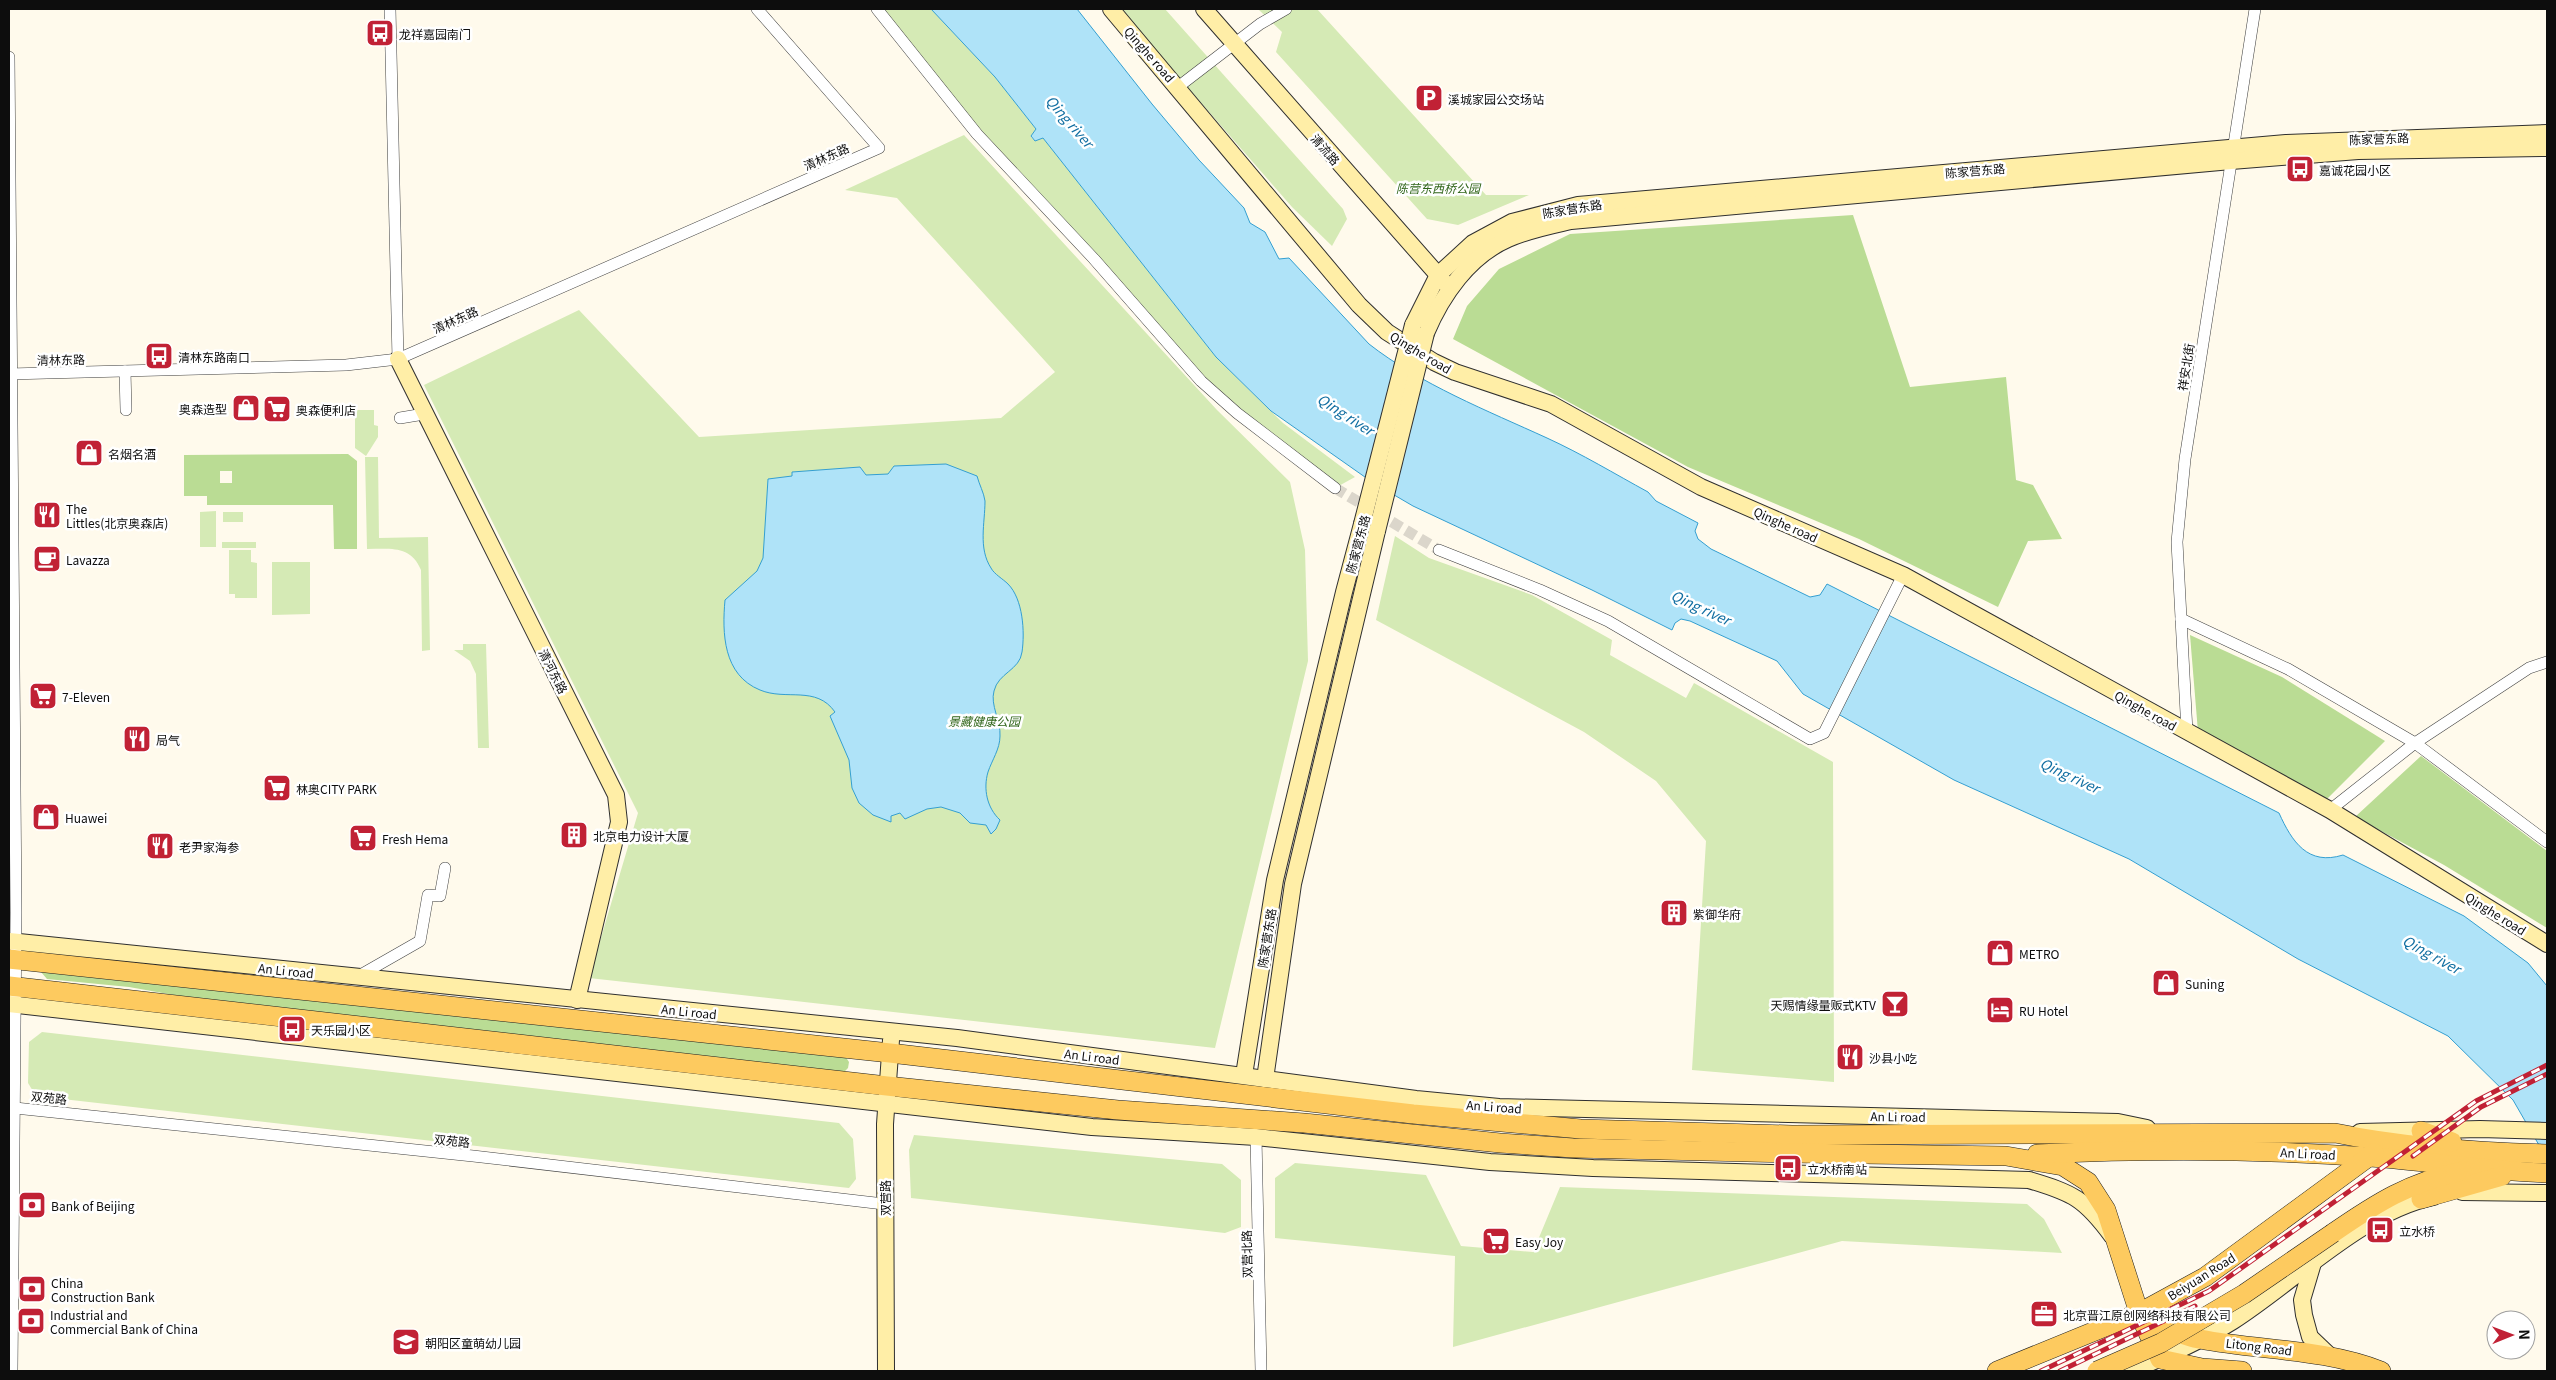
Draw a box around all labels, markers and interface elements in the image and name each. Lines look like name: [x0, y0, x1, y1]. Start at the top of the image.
bus stop icon: 龙祥嘉园南门: [365, 18, 395, 48]
street label: Qinghe road: [1121, 23, 1179, 85]
place label: 龙祥嘉园南门: [399, 25, 471, 42]
parking icon: 溪城家园公交场站: [1414, 83, 1444, 113]
water label: Qing river: [1042, 90, 1100, 153]
place label: 溪城家园公交场站: [1448, 90, 1544, 107]
street label: 陈家营东路: [2349, 128, 2409, 148]
street label: 清流路: [1308, 130, 1344, 168]
street label: 清林东路: [801, 138, 851, 174]
bus stop icon: 嘉诚花园小区: [2285, 154, 2315, 184]
street label: 陈家营东路: [1944, 159, 2006, 181]
place label: 嘉诚花园小区: [2319, 161, 2391, 178]
park label: 陈营东西桥公园: [1396, 179, 1482, 196]
street label: 陈家营东路: [1541, 195, 1603, 221]
street label: 清林东路: [430, 301, 480, 337]
street label: Qinghe road: [1387, 327, 1455, 377]
bus stop icon: 清林东路南口: [144, 341, 174, 371]
street label: 祥安北街: [2173, 342, 2197, 392]
place label: 清林东路南口: [178, 348, 250, 365]
street label: 清林东路: [37, 350, 85, 368]
water label: Qing river: [1314, 388, 1380, 441]
shop icon: 奥森造型: [231, 393, 261, 423]
supermarket icon: 奥森便利店: [262, 394, 292, 424]
place label: 奥森造型: [179, 400, 227, 417]
place label: 奥森便利店: [296, 401, 356, 418]
shop icon: 名烟名酒: [74, 438, 104, 468]
place label: 名烟名酒: [108, 445, 156, 462]
restaurant icon: The Littles(北京奥森店): [32, 500, 62, 530]
place label: The Littles(北京奥森店): [66, 500, 168, 531]
street label: Qinghe road: [1751, 502, 1821, 546]
street label: 陈家营东路: [1341, 513, 1373, 575]
cafe icon: Lavazza: [32, 544, 62, 574]
place label: Lavazza: [66, 551, 110, 568]
water label: Qing river: [1668, 585, 1736, 631]
street label: 清河东路: [536, 646, 572, 696]
supermarket icon: 7-Eleven: [28, 681, 58, 711]
street label: Qinghe road: [2112, 686, 2180, 734]
place label: 7-Eleven: [62, 688, 110, 705]
park label: 景藏健康公园: [948, 712, 1022, 729]
restaurant icon: 局气: [122, 724, 152, 754]
place label: 局气: [156, 731, 180, 748]
water label: Qing river: [2037, 753, 2105, 799]
supermarket icon: 林奥CITY PARK: [262, 773, 292, 803]
place label: 林奥CITY PARK: [296, 780, 377, 797]
shop icon: Huawei: [31, 802, 61, 832]
place label: Huawei: [65, 809, 107, 826]
building icon: 北京电力设计大厦: [559, 820, 589, 850]
supermarket icon: Fresh Hema: [348, 823, 378, 853]
place label: 北京电力设计大厦: [593, 827, 689, 844]
place label: Fresh Hema: [382, 830, 448, 847]
restaurant icon: 老尹家海参: [145, 831, 175, 861]
place label: 老尹家海参: [179, 838, 239, 855]
street label: Qinghe road: [2462, 888, 2530, 938]
building icon: 紫御华府: [1659, 898, 1689, 928]
place label: 紫御华府: [1693, 905, 1741, 922]
street label: 陈家营东路: [1253, 907, 1279, 969]
water label: Qing river: [2399, 930, 2467, 979]
shop icon: METRO: [1985, 938, 2015, 968]
place label: METRO: [2019, 945, 2060, 962]
street label: An Li road: [257, 959, 315, 981]
shop icon: Suning: [2151, 968, 2181, 998]
place label: Suning: [2185, 975, 2224, 992]
bar icon: 天赐情缘量贩式KTV: [1880, 989, 1910, 1019]
hotel icon: RU Hotel: [1985, 995, 2015, 1025]
place label: 天赐情缘量贩式KTV: [1770, 996, 1876, 1013]
street label: An Li road: [660, 1000, 718, 1022]
place label: RU Hotel: [2019, 1002, 2068, 1019]
bus stop icon: 天乐园小区: [277, 1014, 307, 1044]
place label: 天乐园小区: [311, 1021, 371, 1038]
restaurant icon: 沙县小吃: [1835, 1042, 1865, 1072]
street label: An Li road: [1063, 1044, 1121, 1068]
place label: 沙县小吃: [1869, 1049, 1917, 1066]
street label: 双苑路: [30, 1087, 68, 1107]
street label: An Li road: [1466, 1096, 1522, 1116]
street label: An Li road: [1870, 1107, 1926, 1125]
street label: 双苑路: [433, 1130, 471, 1150]
street label: An Li road: [2280, 1143, 2336, 1163]
bus stop icon: 立水桥南站: [1773, 1153, 1803, 1183]
place label: 立水桥南站: [1807, 1160, 1867, 1177]
street label: 双营路: [876, 1180, 893, 1216]
bank icon: Bank of Beijing: [17, 1190, 47, 1220]
place label: Bank of Beijing: [51, 1197, 135, 1214]
bus stop icon: 立水桥: [2365, 1215, 2395, 1245]
place label: 立水桥: [2399, 1222, 2435, 1239]
supermarket icon: Easy Joy: [1481, 1226, 1511, 1256]
street label: 双营北路: [1237, 1230, 1255, 1278]
place label: Easy Joy: [1515, 1233, 1564, 1250]
street label: Beiyuan Road: [2164, 1248, 2238, 1304]
bank icon: China Construction Bank: [17, 1274, 47, 1304]
place label: China Construction Bank: [51, 1274, 155, 1305]
office icon: 北京晋江原创网络科技有限公司: [2029, 1299, 2059, 1329]
bank icon: Industrial and Commercial Bank of China: [16, 1306, 46, 1336]
place label: Industrial and Commercial Bank of China: [50, 1306, 198, 1337]
place label: 北京晋江原创网络科技有限公司: [2063, 1306, 2231, 1323]
north arrow: [2486, 1310, 2536, 1360]
school or university icon: 朝阳区童萌幼儿园: [391, 1327, 421, 1357]
text: N: [2515, 1329, 2535, 1340]
street label: Litong Road: [2225, 1333, 2293, 1359]
place label: 朝阳区童萌幼儿园: [425, 1334, 521, 1351]

